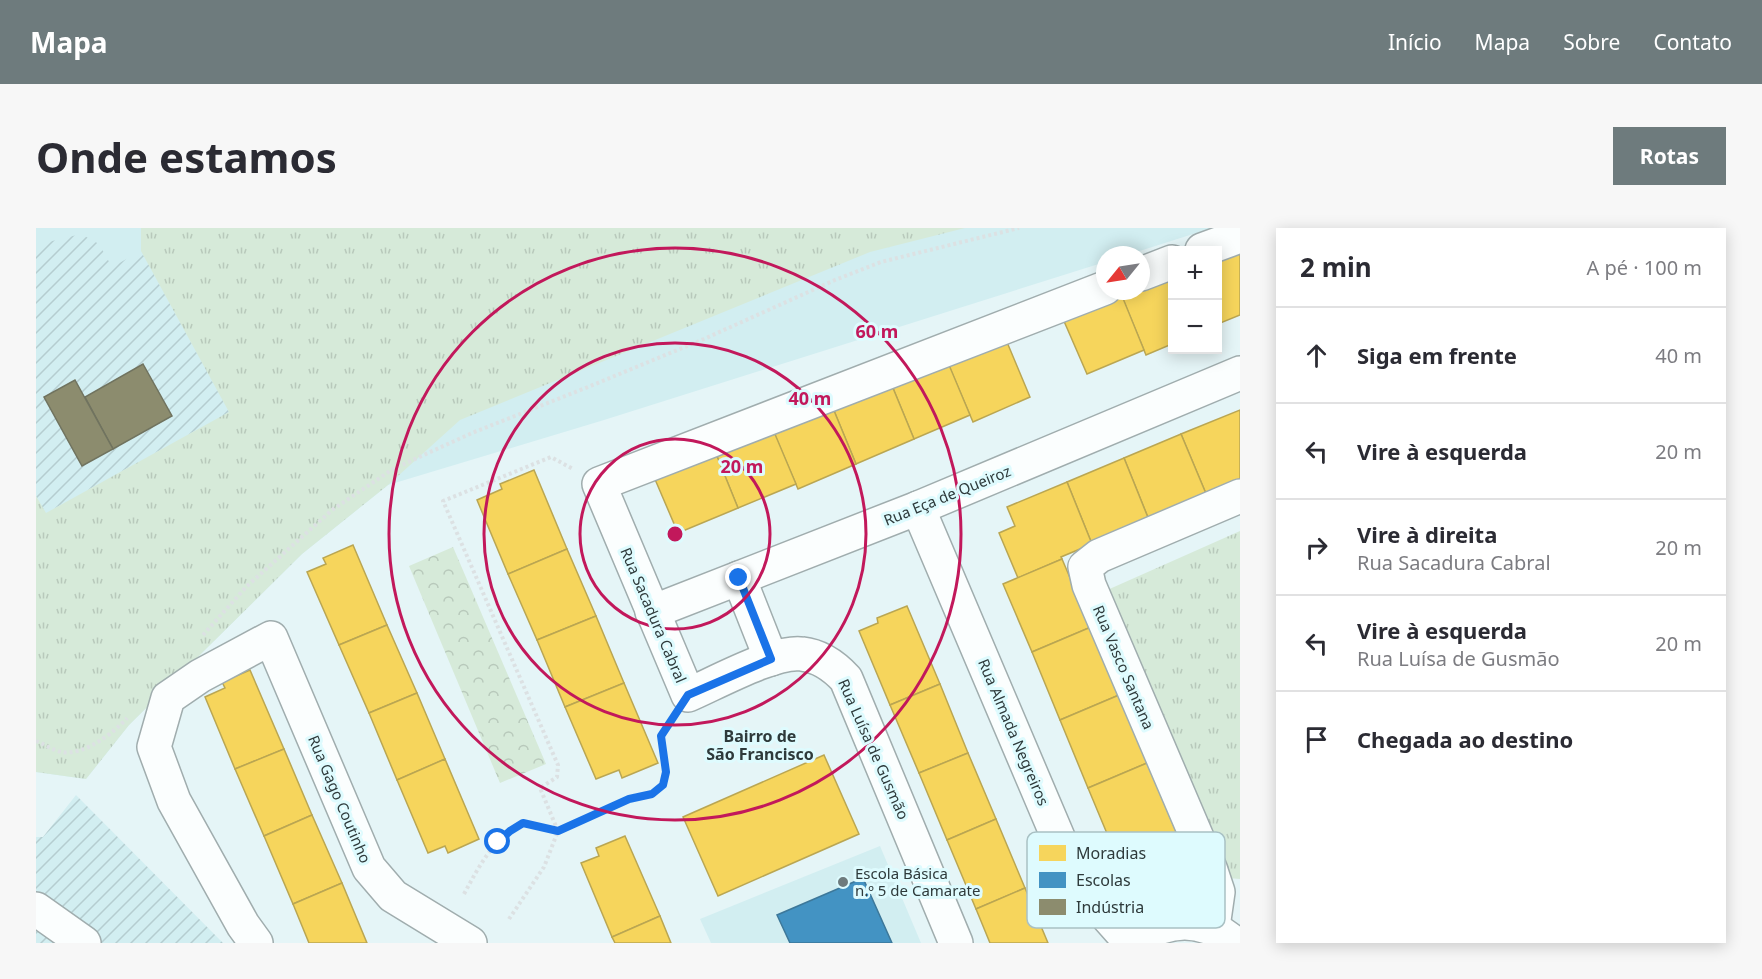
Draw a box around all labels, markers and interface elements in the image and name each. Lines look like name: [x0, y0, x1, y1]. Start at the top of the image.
text: Mapa: [30, 23, 108, 61]
text: Início: [1388, 28, 1442, 56]
text: Mapa: [1475, 28, 1530, 56]
text: Sobre: [1563, 28, 1620, 56]
text: Contato: [1653, 28, 1732, 56]
button: Rotas: [1613, 127, 1726, 185]
text: Onde estamos: [36, 128, 337, 185]
north arrow: [1096, 246, 1150, 300]
map controls: [1168, 246, 1222, 354]
button: +: [1168, 246, 1222, 300]
text: 2 min: [1300, 249, 1372, 285]
text: A pé · 100 m: [1586, 254, 1702, 281]
button: −: [1168, 300, 1222, 354]
text: 60 m: [856, 319, 898, 343]
icon: ahead: [1300, 339, 1333, 372]
text: Siga em frente: [1357, 340, 1517, 370]
text: 40 m: [1655, 342, 1702, 369]
text: 40 m: [789, 386, 831, 410]
icon: left: [1300, 435, 1333, 468]
text: Vire à esquerda: [1357, 436, 1527, 466]
text: 20 m: [1655, 438, 1702, 465]
text: 20 m: [721, 454, 763, 478]
street label: Rua Eça de Queiroz: [880, 460, 1014, 530]
text: Vire à direita: [1357, 519, 1497, 549]
centre of rings: [665, 524, 685, 544]
icon: right: [1300, 531, 1333, 564]
text: 20 m: [1655, 534, 1702, 561]
street label: Rua Sacadura Cabral: [616, 544, 692, 686]
text: Rua Sacadura Cabral: [1357, 549, 1551, 576]
route end: [725, 564, 751, 590]
street label: Rua Vasco Santana: [1089, 602, 1159, 732]
text: Vire à esquerda: [1357, 615, 1527, 645]
icon: left: [1300, 627, 1333, 660]
text: 20 m: [1655, 630, 1702, 657]
text: Rua Luísa de Gusmão: [1357, 645, 1560, 672]
street label: Rua Almada Negreiros: [974, 655, 1054, 809]
street label: Rua Luísa de Gusmão: [834, 676, 914, 822]
icon: arrive: [1300, 723, 1333, 756]
text: Chegada ao destino: [1357, 724, 1573, 754]
district label: Bairro de São Francisco: [706, 725, 814, 765]
street label: Rua Gago Coutinho: [304, 732, 376, 866]
route start: [484, 828, 510, 854]
legend: [1027, 832, 1225, 928]
text: Moradias: [1076, 842, 1146, 864]
place label: Escola Básica n.º 5 de Camarate: [855, 863, 980, 900]
text: Escolas: [1076, 869, 1131, 891]
marker: Escola Básica n.º 5 de Camarate: [836, 875, 850, 889]
text: Indústria: [1076, 896, 1144, 918]

